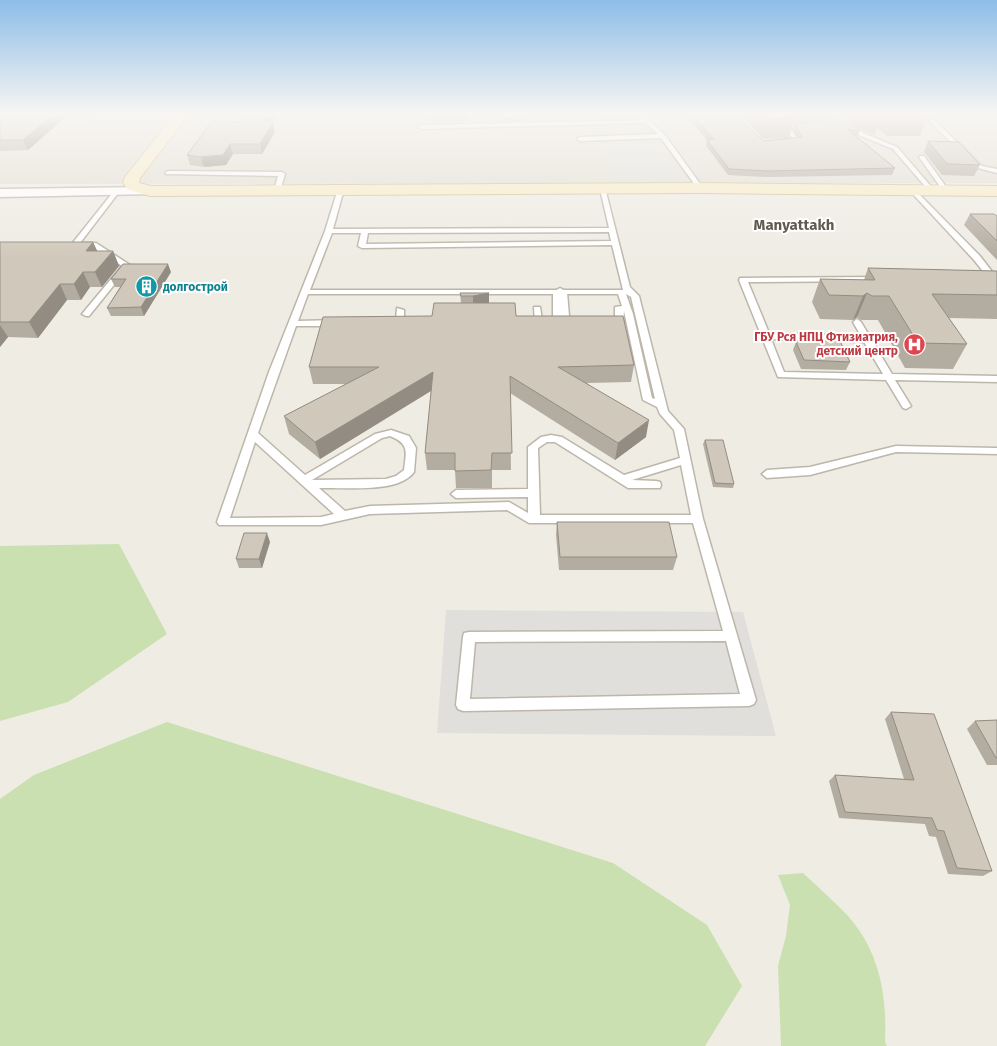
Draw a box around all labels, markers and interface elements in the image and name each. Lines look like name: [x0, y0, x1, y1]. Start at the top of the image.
district label: Manyattakh: [754, 216, 834, 234]
building icon: долгострой: [135, 275, 159, 299]
place label: долгострой: [163, 280, 228, 294]
place label: ГБУ Рся НПЦ Фтизиатрия, детский центр: [754, 330, 898, 358]
hospital icon: ГБУ Рся НПЦ Фтизиатрия, детский центр: [902, 332, 926, 356]

